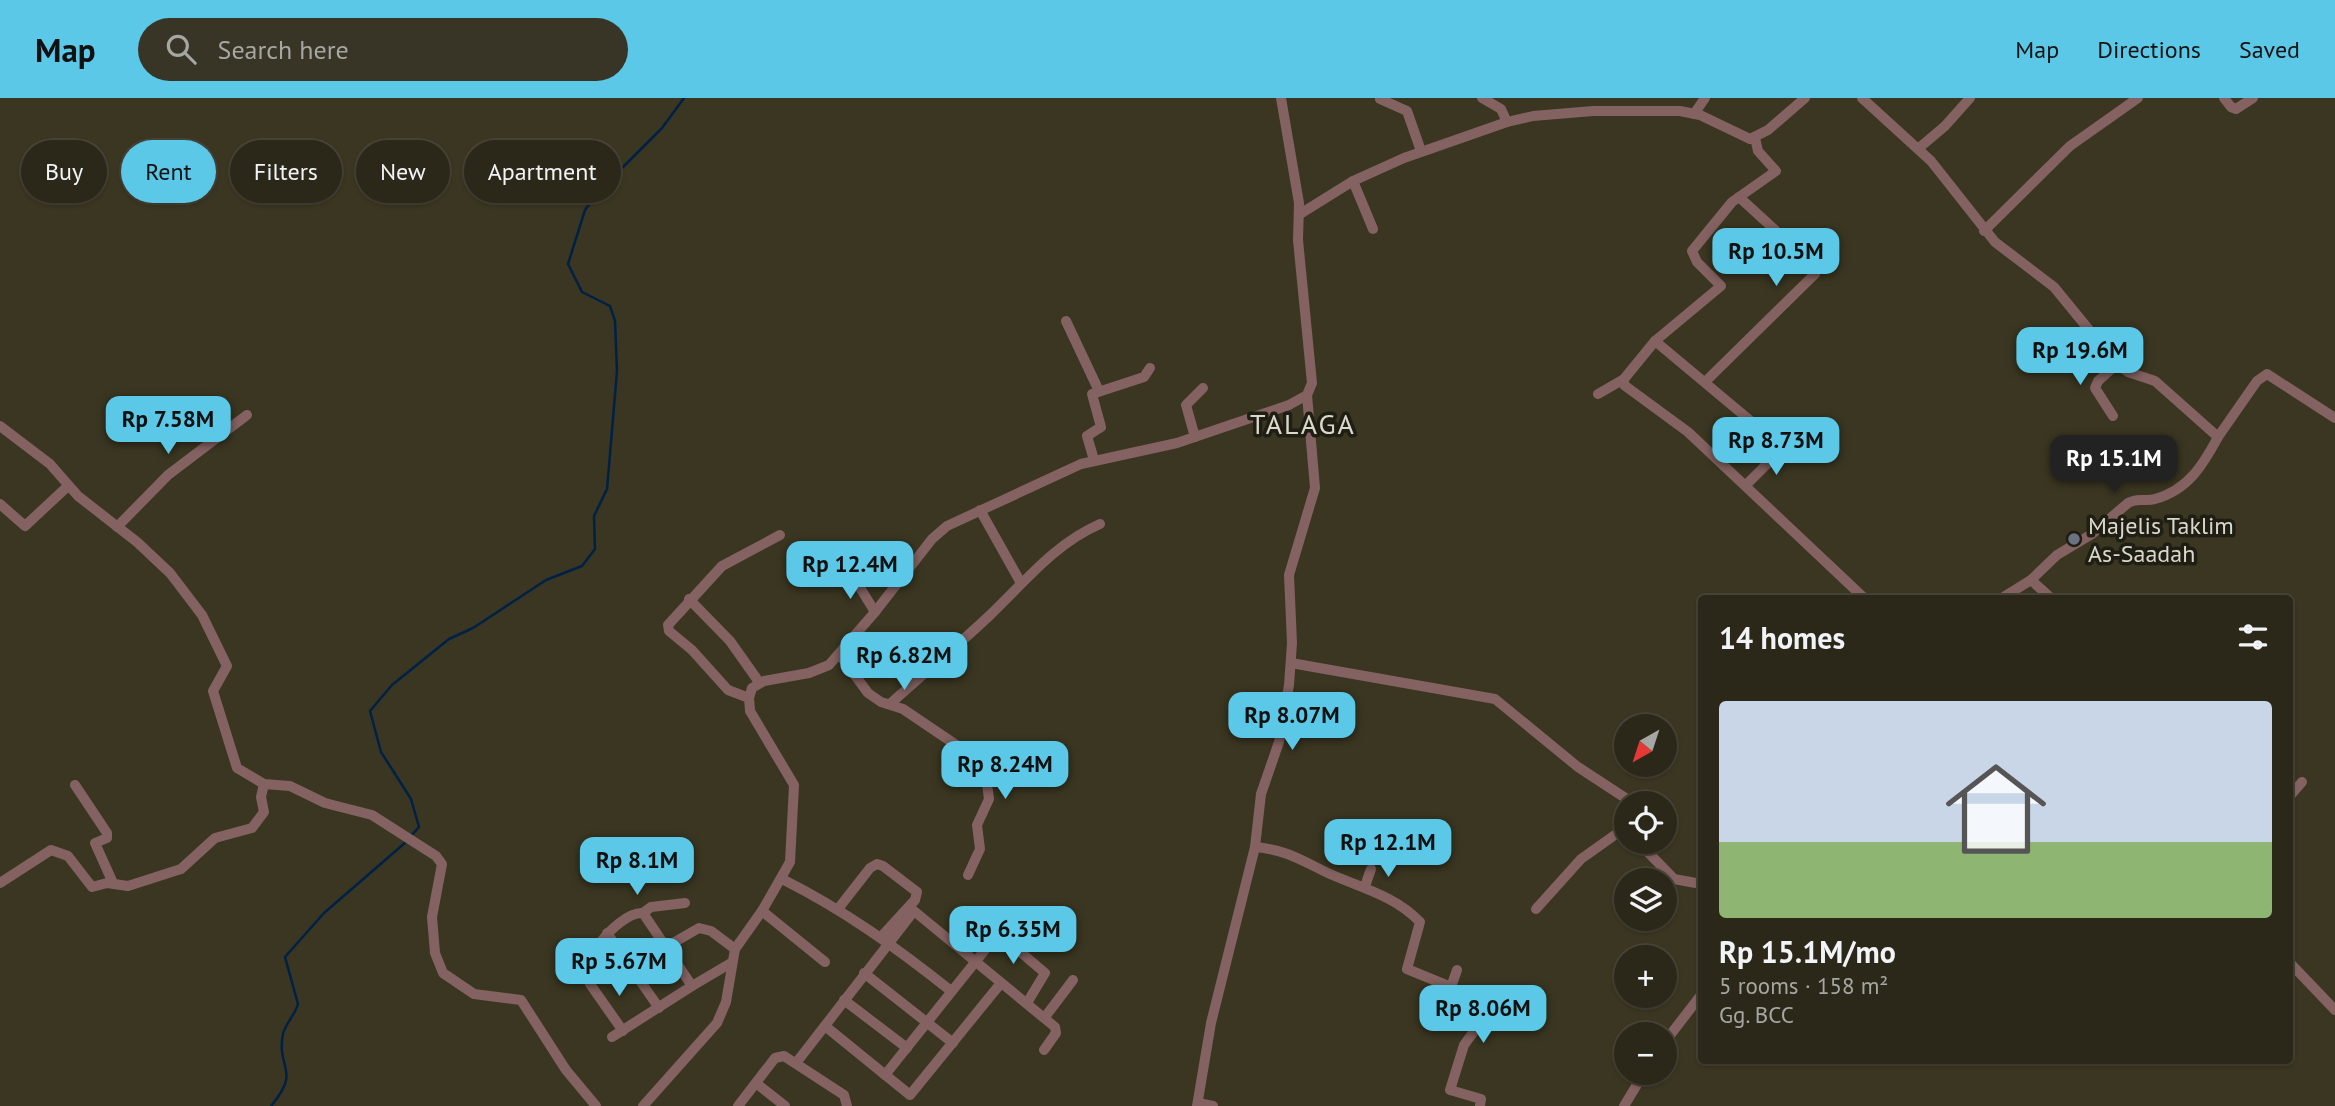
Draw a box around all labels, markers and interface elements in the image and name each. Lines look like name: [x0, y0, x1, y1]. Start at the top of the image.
search box: [138, 18, 628, 81]
text: Map: [35, 28, 96, 71]
icon: search: [162, 30, 200, 68]
text: Search here: [218, 33, 349, 66]
text: Map: [2015, 34, 2059, 65]
text: Directions: [2097, 34, 2201, 65]
text: Saved: [2239, 34, 2300, 65]
chip: Buy: [21, 140, 107, 203]
chip: Rent: [121, 140, 216, 203]
chip: Filters: [230, 140, 342, 203]
chip: New: [356, 140, 450, 203]
chip: Apartment: [464, 140, 621, 203]
pin: Rp 10.5M: [1704, 228, 1848, 288]
text: Rp 10.5M: [1728, 236, 1824, 265]
pin: Rp 19.6M: [2008, 328, 2152, 387]
text: Rp 19.6M: [2032, 335, 2128, 364]
pin: Rp 7.58M: [96, 396, 240, 456]
text: Rp 7.58M: [122, 404, 214, 433]
district label: TALAGA: [1250, 405, 1356, 442]
pin: Rp 8.73M: [1704, 418, 1848, 477]
text: Rp 8.73M: [1728, 425, 1824, 454]
pin: Rp 15.1M: [2042, 436, 2186, 495]
text: Rp 15.1M: [2066, 443, 2162, 472]
place label: Majelis Taklim As-Saadah: [2088, 510, 2234, 569]
marker: Majelis Taklim As-Saadah: [2066, 531, 2082, 547]
pin: Rp 12.4M: [778, 542, 922, 601]
text: Rp 12.4M: [802, 549, 898, 578]
text: 14 homes: [1719, 618, 1845, 657]
icon: filters: [2234, 618, 2272, 656]
pin: Rp 6.82M: [832, 632, 976, 692]
text: Rp 6.82M: [856, 640, 952, 669]
pin: Rp 8.07M: [1220, 692, 1364, 752]
text: Rp 8.07M: [1244, 700, 1340, 729]
north arrow: [1614, 714, 1676, 777]
map controls: [1614, 714, 1677, 1085]
pin: Rp 8.24M: [933, 742, 1077, 801]
icon: home: [1933, 746, 2059, 872]
text: Rp 8.24M: [957, 749, 1053, 778]
button: locate: [1614, 791, 1677, 854]
pin: Rp 12.1M: [1316, 820, 1460, 879]
text: Rp 12.1M: [1340, 827, 1436, 856]
pin: Rp 8.1M: [572, 838, 702, 897]
text: Rp 8.1M: [596, 845, 678, 874]
button: layers: [1614, 868, 1677, 931]
pin: Rp 6.35M: [941, 906, 1085, 966]
text: Rp 6.35M: [965, 914, 1061, 943]
text: Rp 15.1M/mo: [1719, 932, 1896, 971]
pin: Rp 5.67M: [547, 939, 691, 998]
button: +: [1614, 945, 1677, 1008]
text: Rp 5.67M: [571, 946, 667, 975]
text: 5 rooms · 158 m²: [1719, 971, 1888, 1000]
pin: Rp 8.06M: [1411, 986, 1555, 1045]
text: Rp 8.06M: [1435, 993, 1531, 1022]
text: Gg. BCC: [1719, 1000, 1794, 1029]
button: −: [1614, 1022, 1677, 1085]

